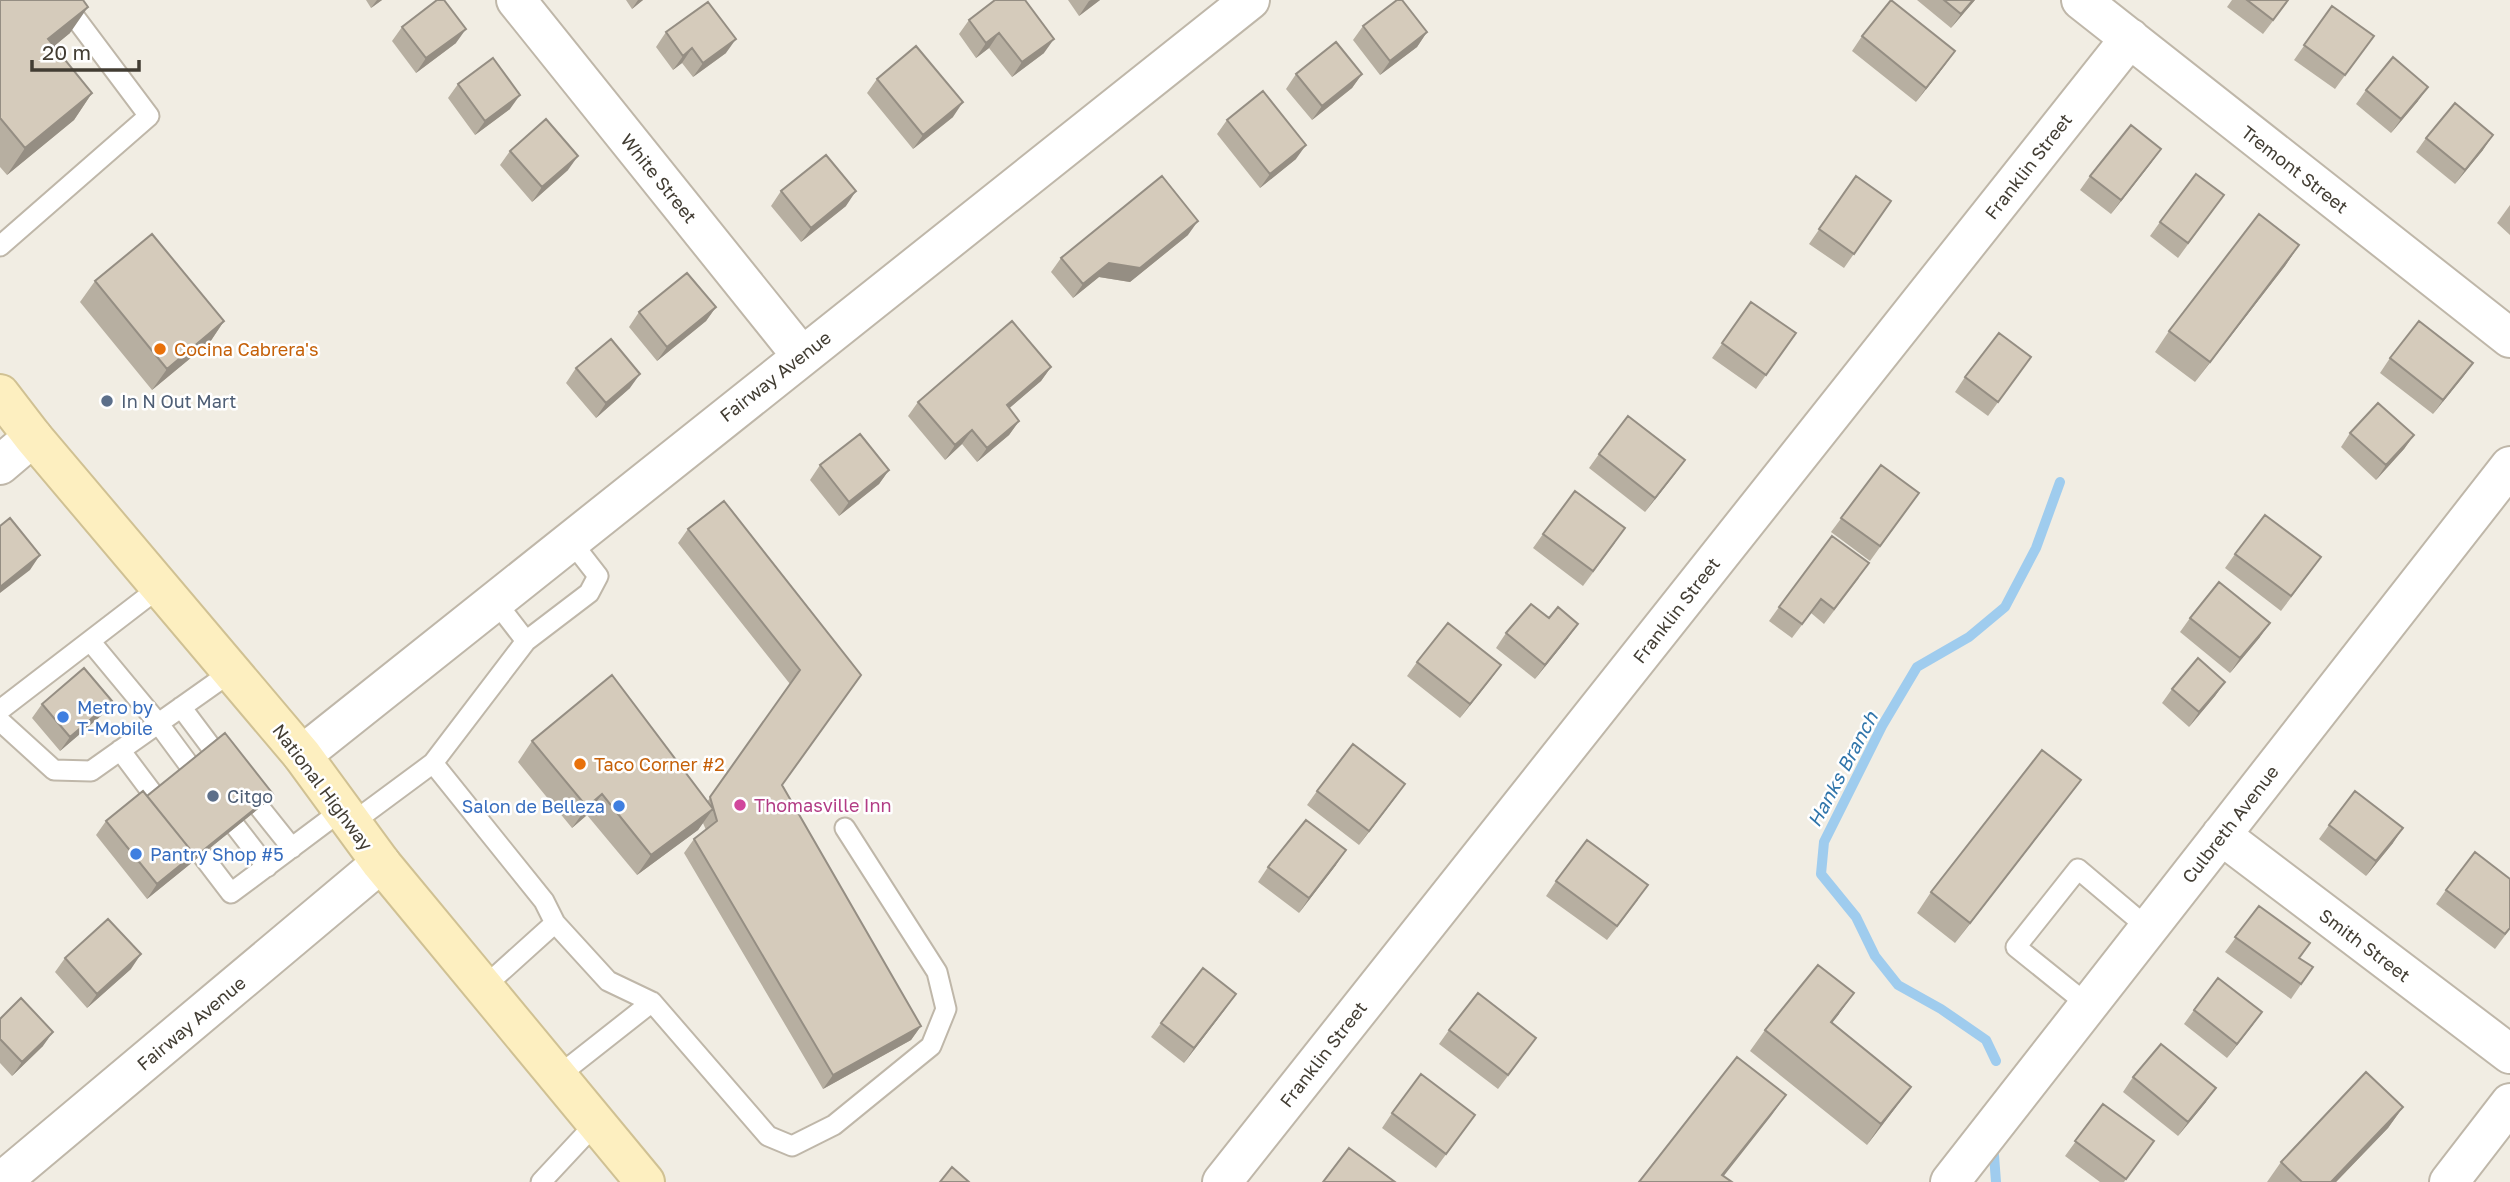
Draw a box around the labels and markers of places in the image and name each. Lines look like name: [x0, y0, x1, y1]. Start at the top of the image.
place label: Cocina Cabrera's: [174, 338, 319, 360]
marker: Cocina Cabrera's: [152, 341, 168, 357]
place label: In N Out Mart: [121, 390, 237, 412]
marker: In N Out Mart: [99, 393, 115, 409]
place label: Metro by T-Mobile: [77, 696, 153, 739]
marker: Metro by T-Mobile: [55, 709, 71, 725]
place label: Taco Corner #2: [594, 753, 725, 775]
marker: Taco Corner #2: [572, 756, 588, 772]
place label: Citgo: [227, 785, 273, 807]
marker: Citgo: [205, 788, 221, 804]
place label: Thomasville Inn: [754, 794, 892, 816]
place label: Salon de Belleza: [462, 795, 605, 817]
marker: Thomasville Inn: [732, 797, 748, 813]
marker: Salon de Belleza: [611, 798, 627, 814]
place label: Pantry Shop #5: [150, 843, 284, 865]
marker: Pantry Shop #5: [128, 846, 144, 862]

